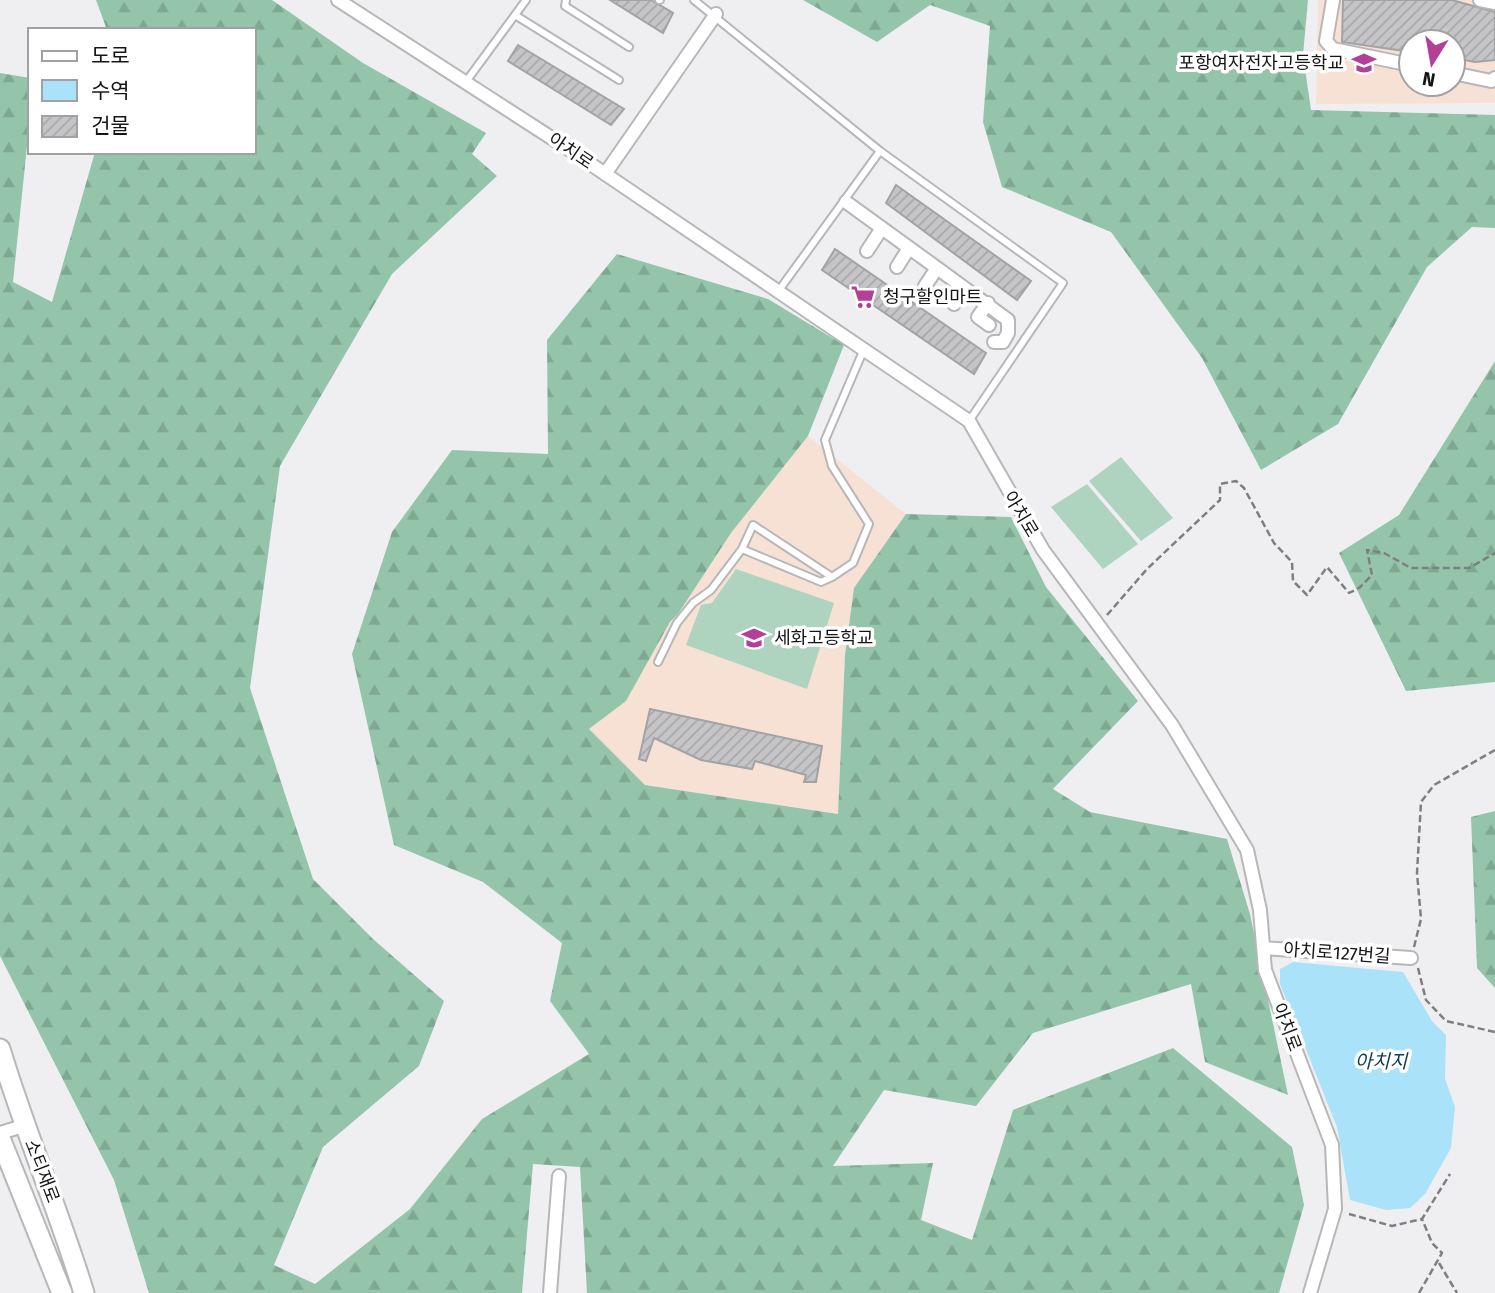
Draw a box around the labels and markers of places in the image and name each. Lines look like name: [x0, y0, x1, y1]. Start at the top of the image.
school or university icon: 포항여자전자고등학교: [1350, 49, 1378, 77]
place label: 포항여자전자고등학교: [1178, 52, 1344, 74]
supermarket icon: 청구할인마트: [849, 283, 877, 311]
place label: 청구할인마트: [883, 286, 982, 308]
school or university icon: 세화고등학교: [740, 624, 768, 652]
place label: 세화고등학교: [774, 627, 873, 649]

